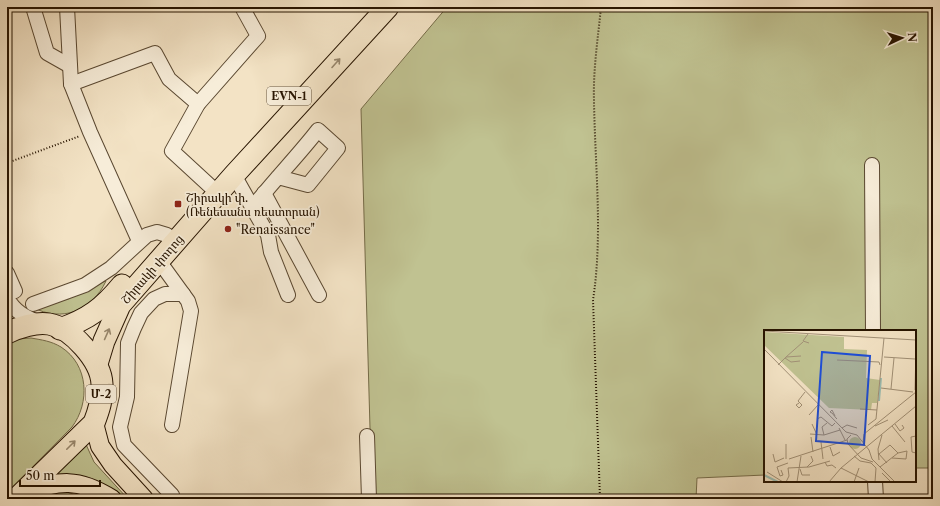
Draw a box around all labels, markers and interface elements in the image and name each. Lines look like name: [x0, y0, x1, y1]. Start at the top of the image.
north arrow: [882, 18, 922, 58]
text: N: [905, 32, 919, 43]
one-way arrow: [332, 58, 341, 68]
road number: EVN-1: [267, 87, 311, 105]
place label: Շիրակի փ. (Ռենեսանս ռեստորան): [186, 190, 320, 219]
marker: Շիրակի փ. (Ռենեսանս ռեստորան): [173, 199, 183, 209]
place label: "Renaissance": [236, 222, 315, 237]
marker: "Renaissance": [223, 224, 233, 234]
street label: Շիրակի փողոց: [118, 231, 186, 307]
one-way arrow: [104, 328, 111, 340]
inset map: [764, 330, 916, 482]
road number: Մ-2: [86, 385, 116, 403]
one-way arrow: [66, 440, 75, 450]
scale bar: [20, 462, 100, 488]
text: 50 m: [26, 468, 55, 483]

